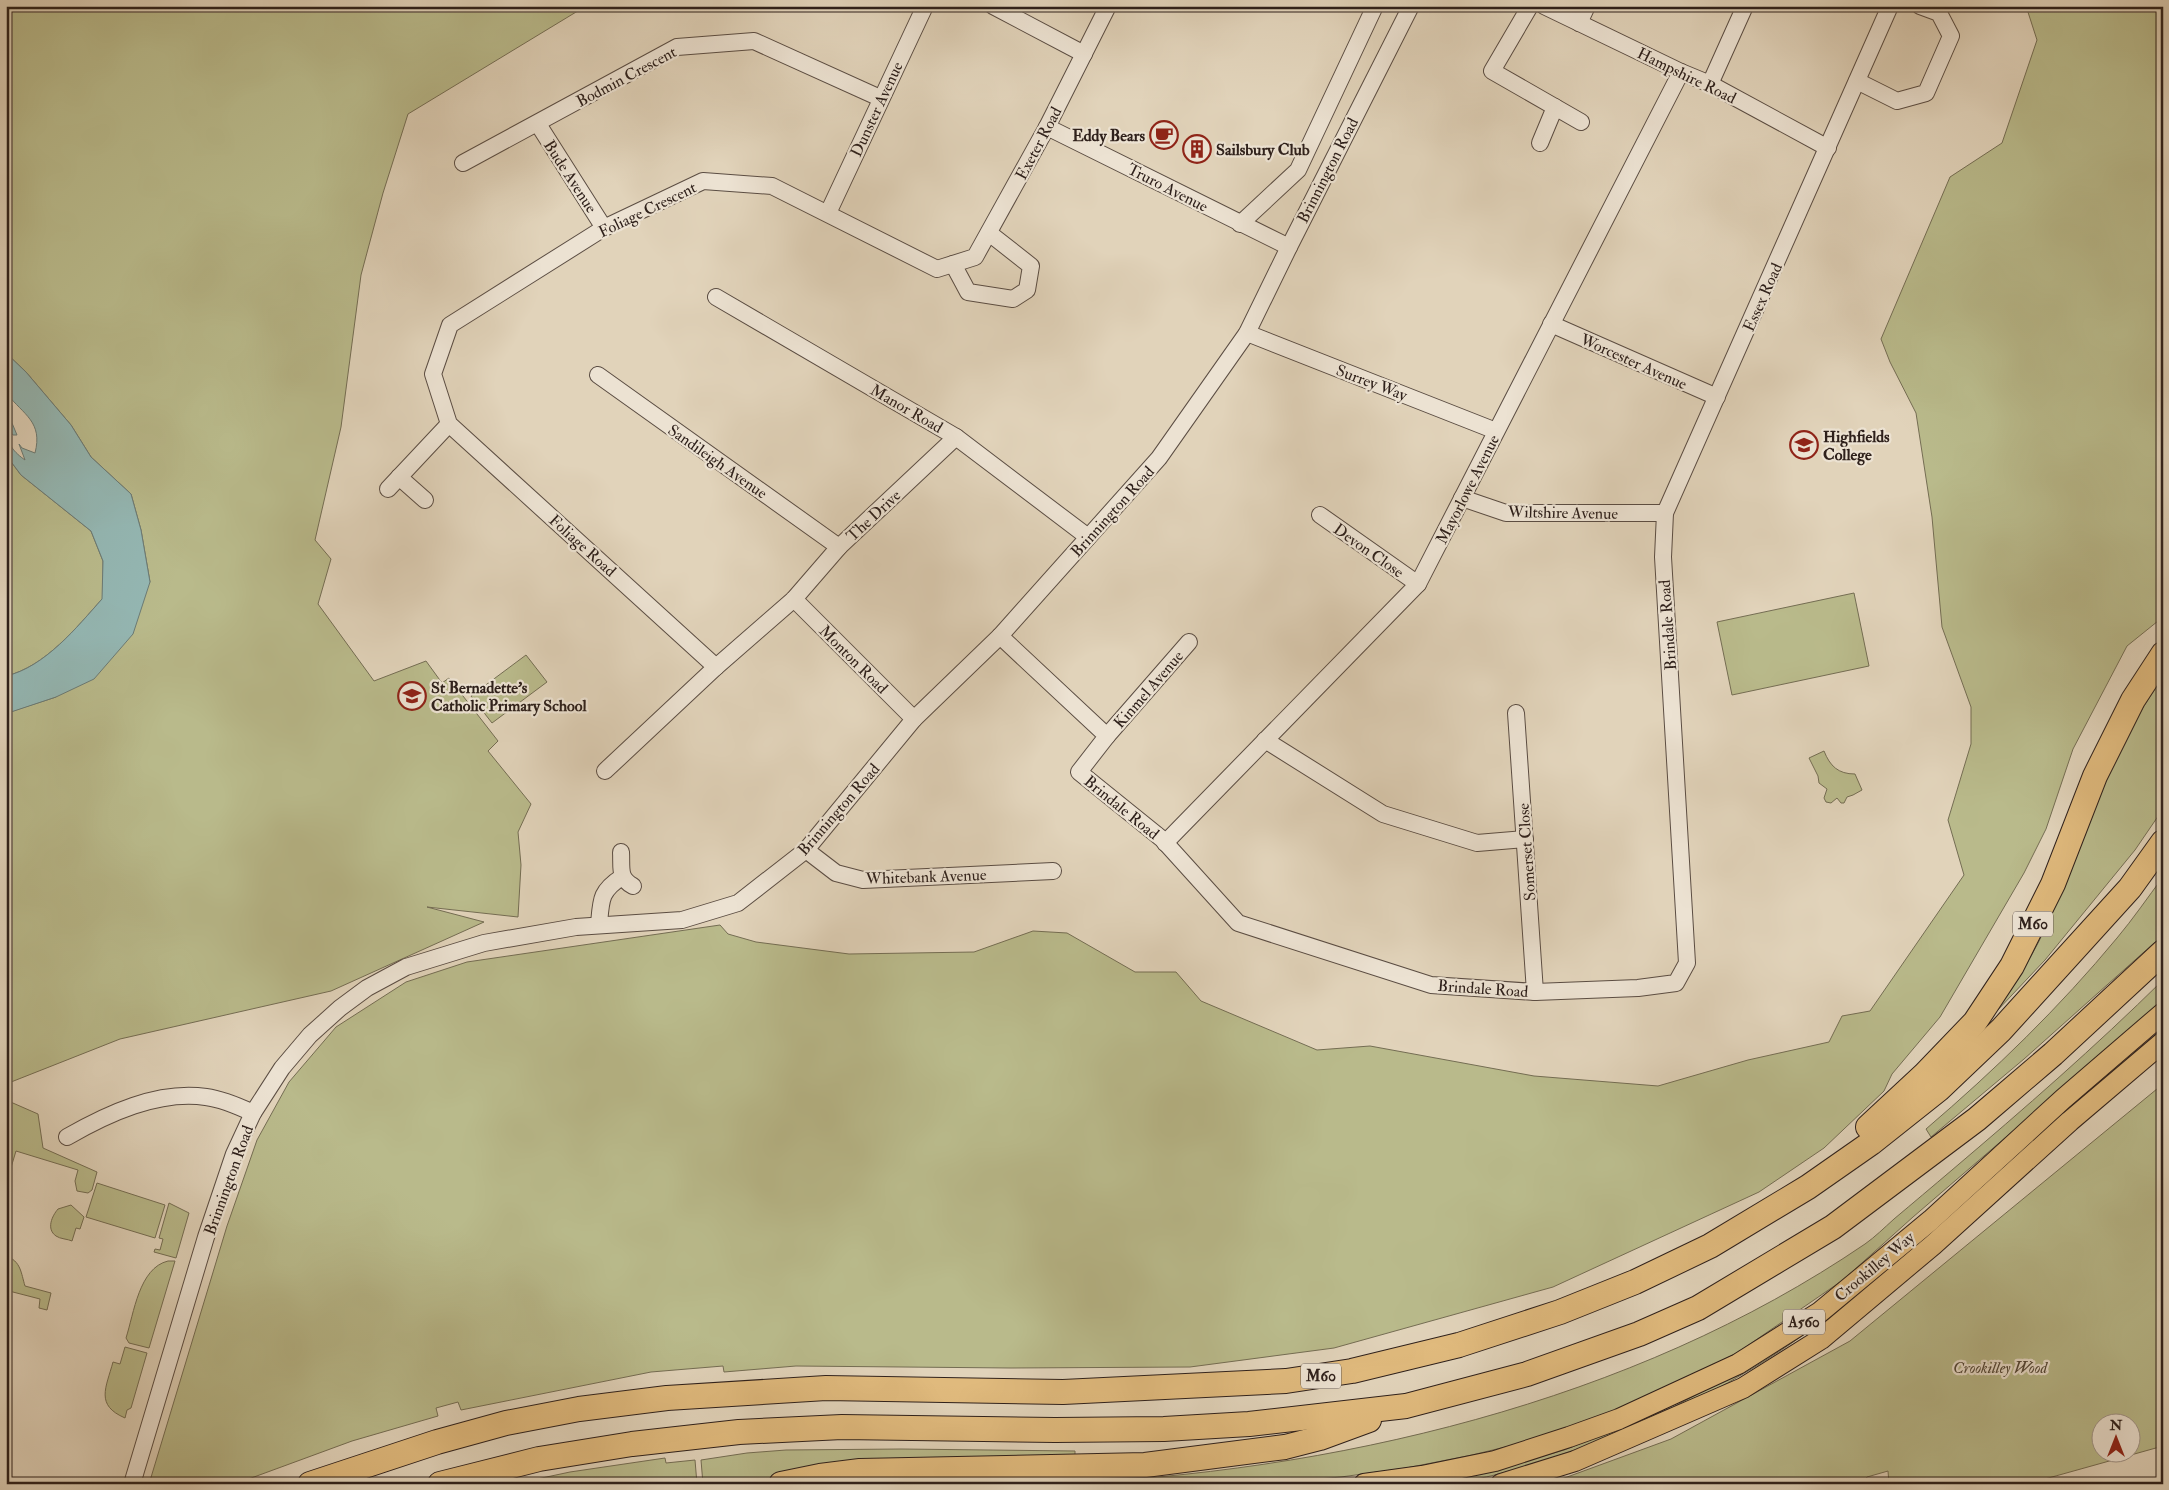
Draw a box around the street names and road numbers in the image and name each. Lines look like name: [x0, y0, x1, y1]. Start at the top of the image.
street label: Bodmin Crescent: [573, 42, 680, 112]
street label: Hampshire Road: [1633, 43, 1739, 109]
street label: Dunster Avenue: [846, 58, 908, 160]
street label: Exeter Road: [1011, 103, 1067, 183]
street label: Brinnington Road: [1293, 114, 1363, 226]
street label: Bude Avenue: [539, 136, 601, 217]
street label: Truro Avenue: [1124, 159, 1211, 217]
street label: Foliage Crescent: [595, 178, 700, 242]
street label: Essex Road: [1739, 260, 1787, 335]
street label: Worcester Avenue: [1576, 329, 1690, 394]
street label: Surrey Way: [1333, 360, 1411, 406]
street label: Manor Road: [867, 380, 947, 438]
street label: Sandileigh Avenue: [664, 420, 771, 504]
street label: Mayorlowe Avenue: [1432, 431, 1504, 548]
street label: Brinnington Road: [1067, 462, 1159, 561]
street label: The Drive: [842, 485, 905, 546]
street label: Wiltshire Avenue: [1507, 502, 1619, 524]
street label: Foliage Road: [545, 510, 620, 581]
street label: Devon Close: [1329, 519, 1408, 583]
street label: Brindale Road: [1655, 579, 1681, 671]
street label: Monton Road: [815, 621, 892, 698]
street label: Kinmel Avenue: [1110, 646, 1188, 733]
street label: Brinnington Road: [793, 759, 884, 860]
street label: Brindale Road: [1080, 771, 1163, 844]
street label: Somerset Close: [1514, 802, 1540, 901]
street label: Whitebank Avenue: [864, 865, 987, 889]
road number: M60: [2013, 912, 2053, 936]
street label: Brindale Road: [1437, 976, 1529, 1002]
street label: Brinnington Road: [200, 1123, 258, 1238]
street label: Crookilley Way: [1831, 1227, 1919, 1306]
road number: A560: [1783, 1310, 1825, 1334]
road number: M60: [1301, 1364, 1341, 1388]

